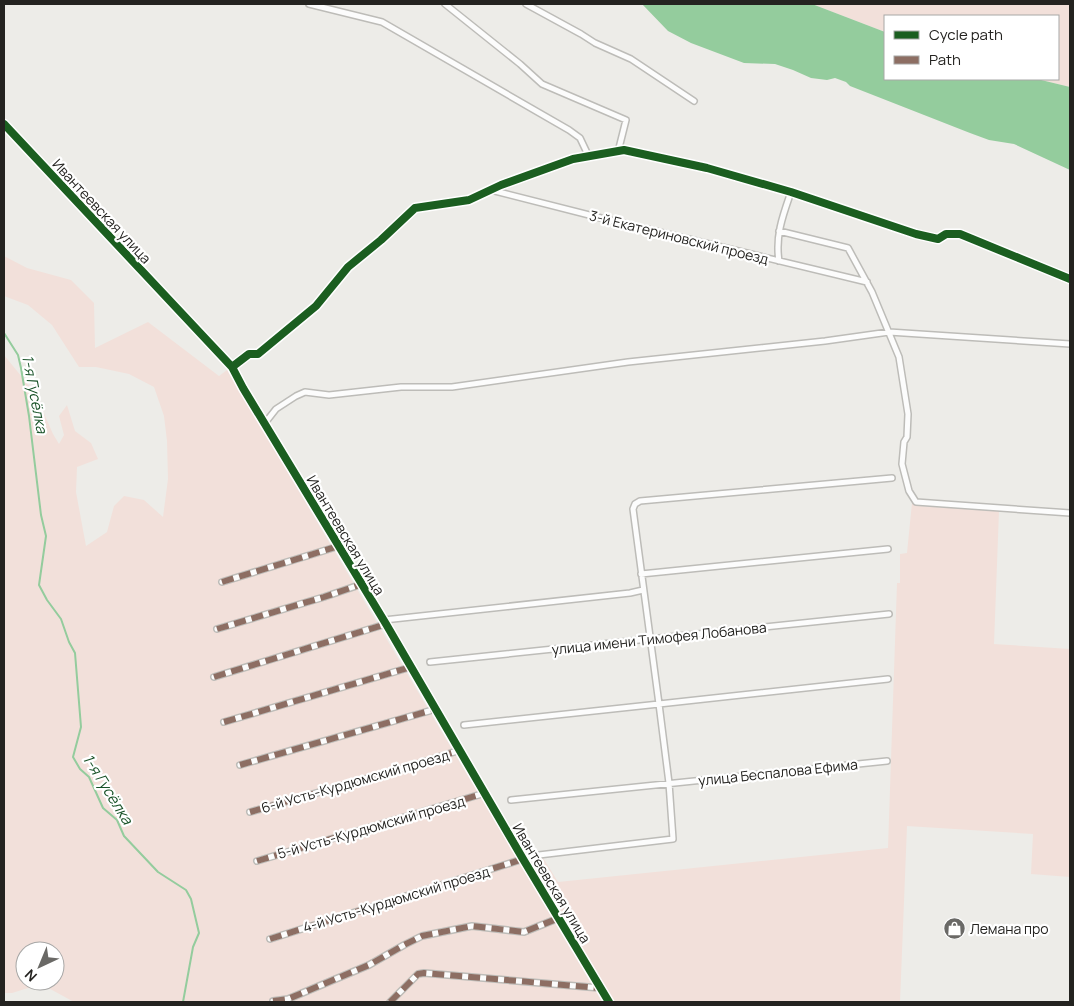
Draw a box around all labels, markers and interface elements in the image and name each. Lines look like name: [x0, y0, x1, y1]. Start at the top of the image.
legend: [884, 15, 1059, 80]
text: Cycle path: [929, 24, 1003, 45]
text: Path: [929, 49, 961, 70]
street label: Ивантеевская улица: [48, 155, 156, 267]
street label: 3-й Екатериновский проезд: [587, 206, 771, 268]
water label: 1-я Гусёлка: [17, 353, 53, 436]
street label: Ивантеевская улица: [303, 472, 389, 598]
street label: улица имени Тимофея Лобанова: [551, 617, 767, 659]
street label: 6-й Усть-Курдюмский проезд: [259, 745, 451, 817]
water label: 1-я Гусёлка: [78, 750, 138, 829]
street label: улица Беспалова Ефима: [697, 754, 859, 790]
street label: 5-й Усть-Курдюмский проезд: [275, 791, 467, 863]
street label: Ивантеевская улица: [509, 820, 595, 946]
street label: 4-й Усть-Курдюмский проезд: [300, 862, 492, 936]
shop icon: Лемана про: [942, 916, 966, 940]
place label: Лемана про: [970, 919, 1049, 938]
north arrow: [15, 941, 65, 991]
text: N: [20, 965, 41, 986]

